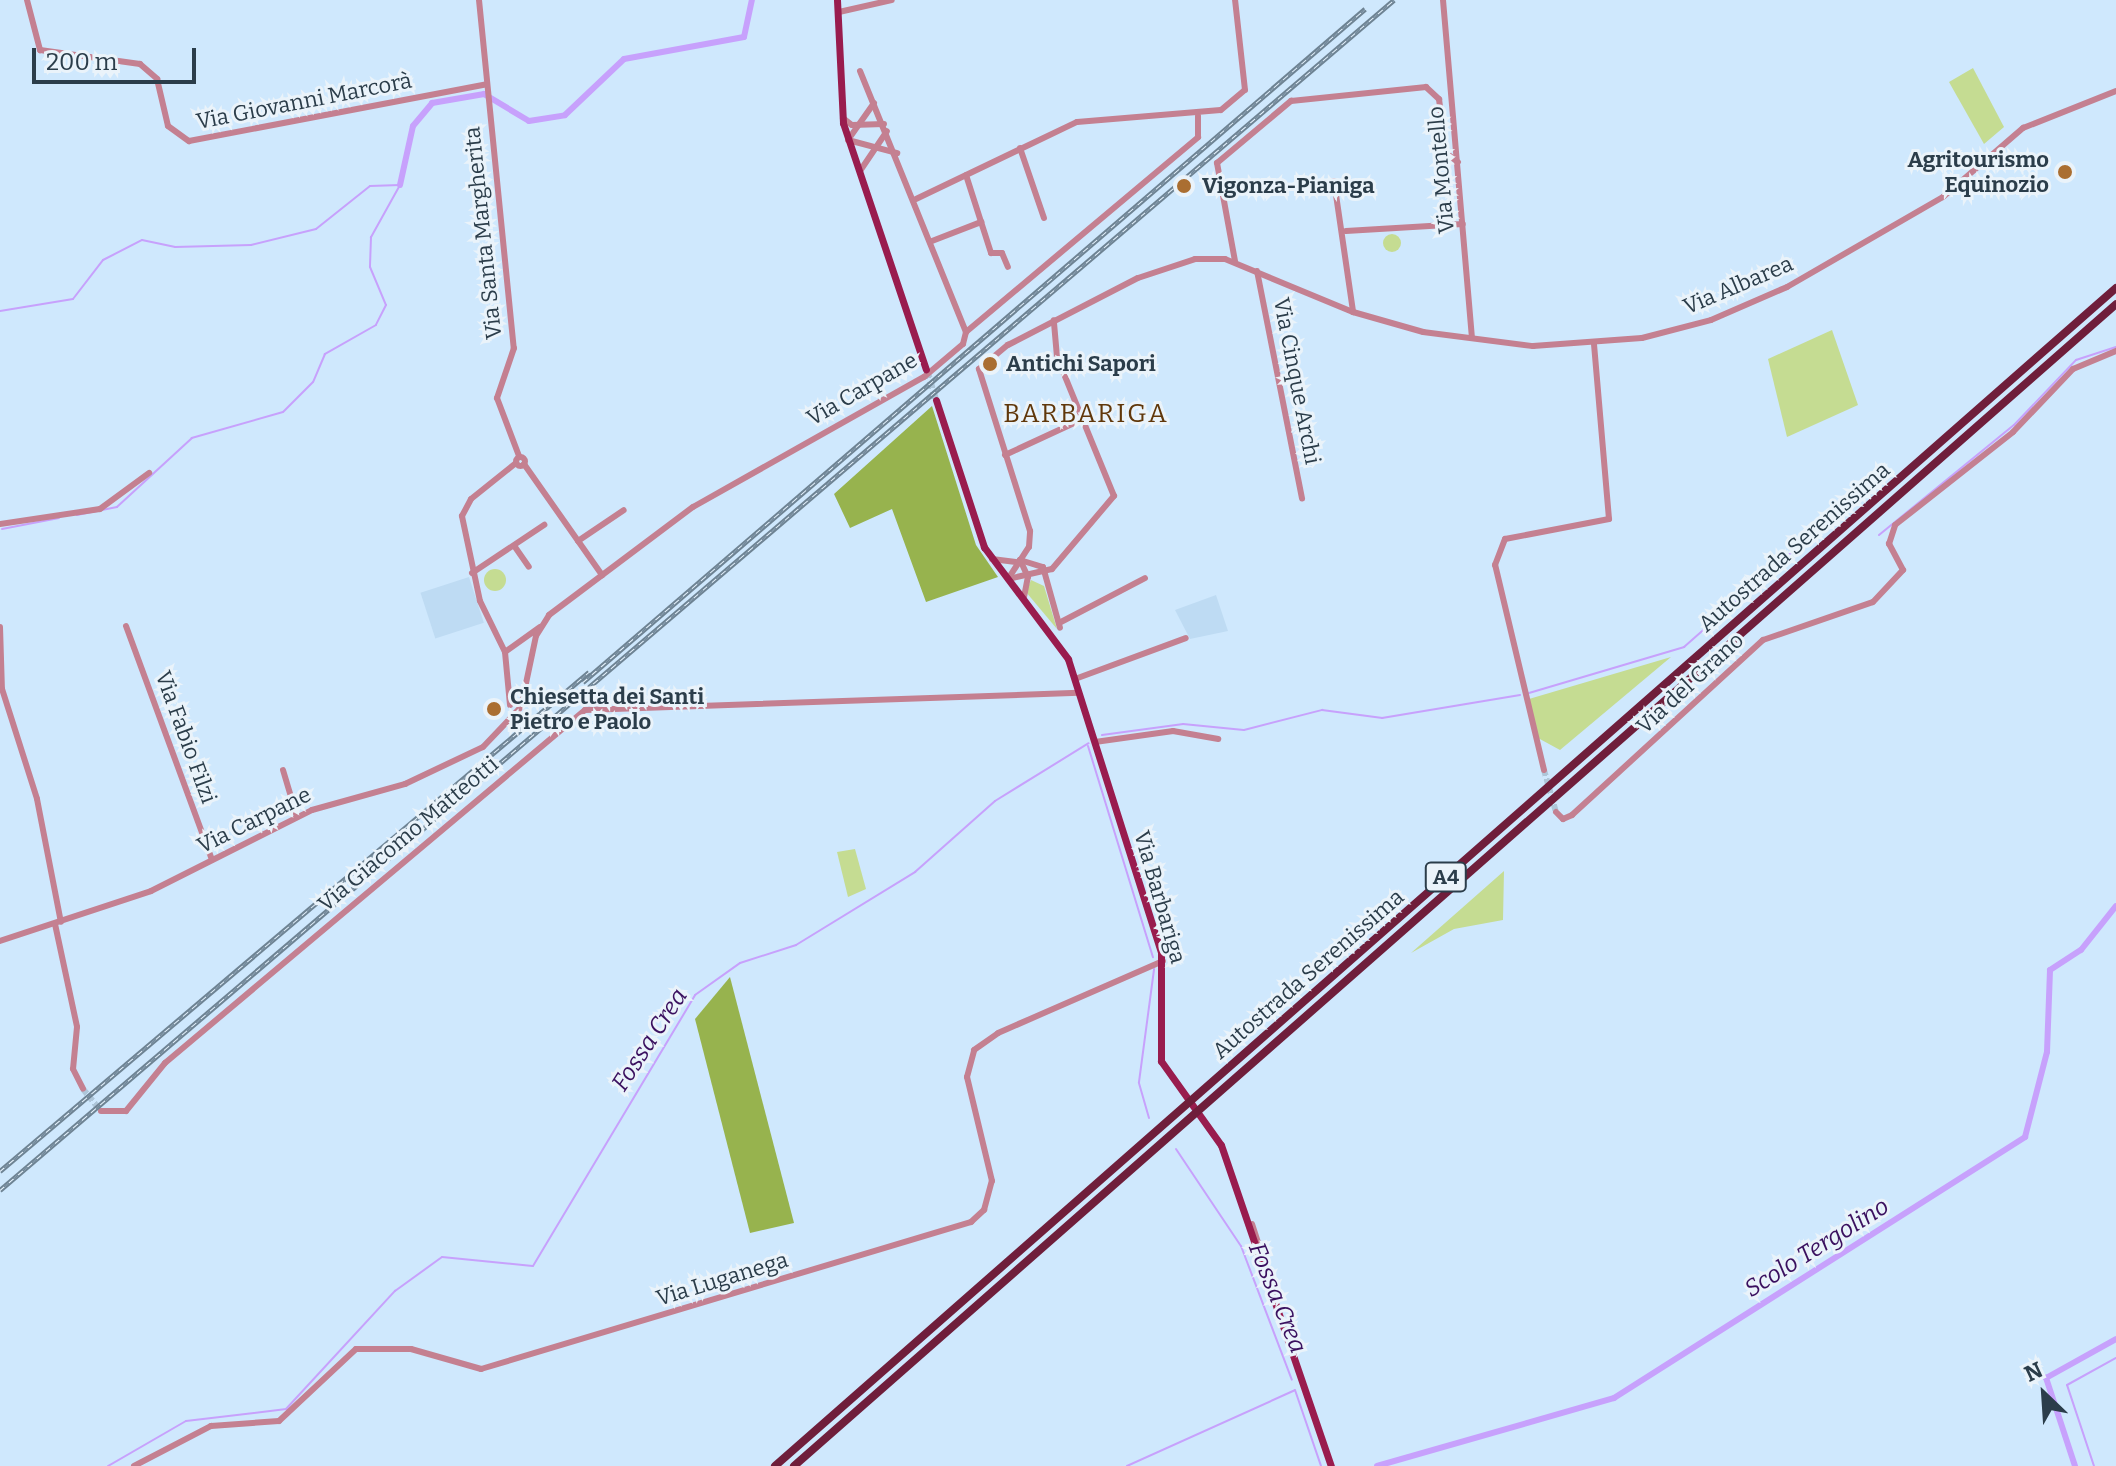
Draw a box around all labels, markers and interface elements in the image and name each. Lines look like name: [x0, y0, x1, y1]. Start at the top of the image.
scale bar: [36, 32, 200, 82]
text: 200 m: [46, 48, 118, 76]
street label: Via Giovanni Marcorà: [194, 67, 414, 135]
street label: Via Montello: [1422, 105, 1460, 235]
street label: Via Santa Margherita: [459, 125, 507, 341]
place label: Agritourismo Equinozio: [1907, 146, 2049, 198]
marker: Agritourismo Equinozio: [2056, 163, 2074, 181]
place label: Vigonza-Pianiga: [1202, 173, 1375, 199]
marker: Vigonza-Pianiga: [1173, 175, 1195, 197]
street label: Via Albarea: [1679, 250, 1797, 320]
street label: Via Cinque Archi: [1268, 295, 1326, 467]
street label: Via Carpane: [802, 347, 922, 431]
place label: Antichi Sapori: [1006, 351, 1156, 377]
marker: Antichi Sapori: [981, 355, 999, 373]
district label: BARBARIGA: [1003, 398, 1169, 430]
street label: Autostrada Serenissima: [1693, 457, 1895, 637]
street label: Via del Grano: [1631, 627, 1749, 739]
street label: Via Fabio Filzi: [150, 667, 222, 807]
place label: Chiesetta dei Santi Pietro e Paolo: [510, 683, 704, 734]
marker: Chiesetta dei Santi Pietro e Paolo: [485, 700, 503, 718]
street label: Via Giacomo Matteotti: [313, 751, 503, 917]
street label: Via Carpane: [193, 781, 315, 859]
street label: Via Barbariga: [1128, 828, 1192, 966]
road number: A4: [1424, 861, 1468, 893]
street label: Autostrada Serenissima: [1207, 884, 1409, 1064]
water label: Fossa Crea: [606, 983, 694, 1097]
water label: Scolo Tergolino: [1740, 1192, 1894, 1304]
water label: Fossa Crea: [1242, 1239, 1312, 1357]
street label: Via Luganega: [653, 1246, 791, 1312]
north arrow: [2004, 1354, 2084, 1434]
text: N: [2020, 1356, 2047, 1388]

